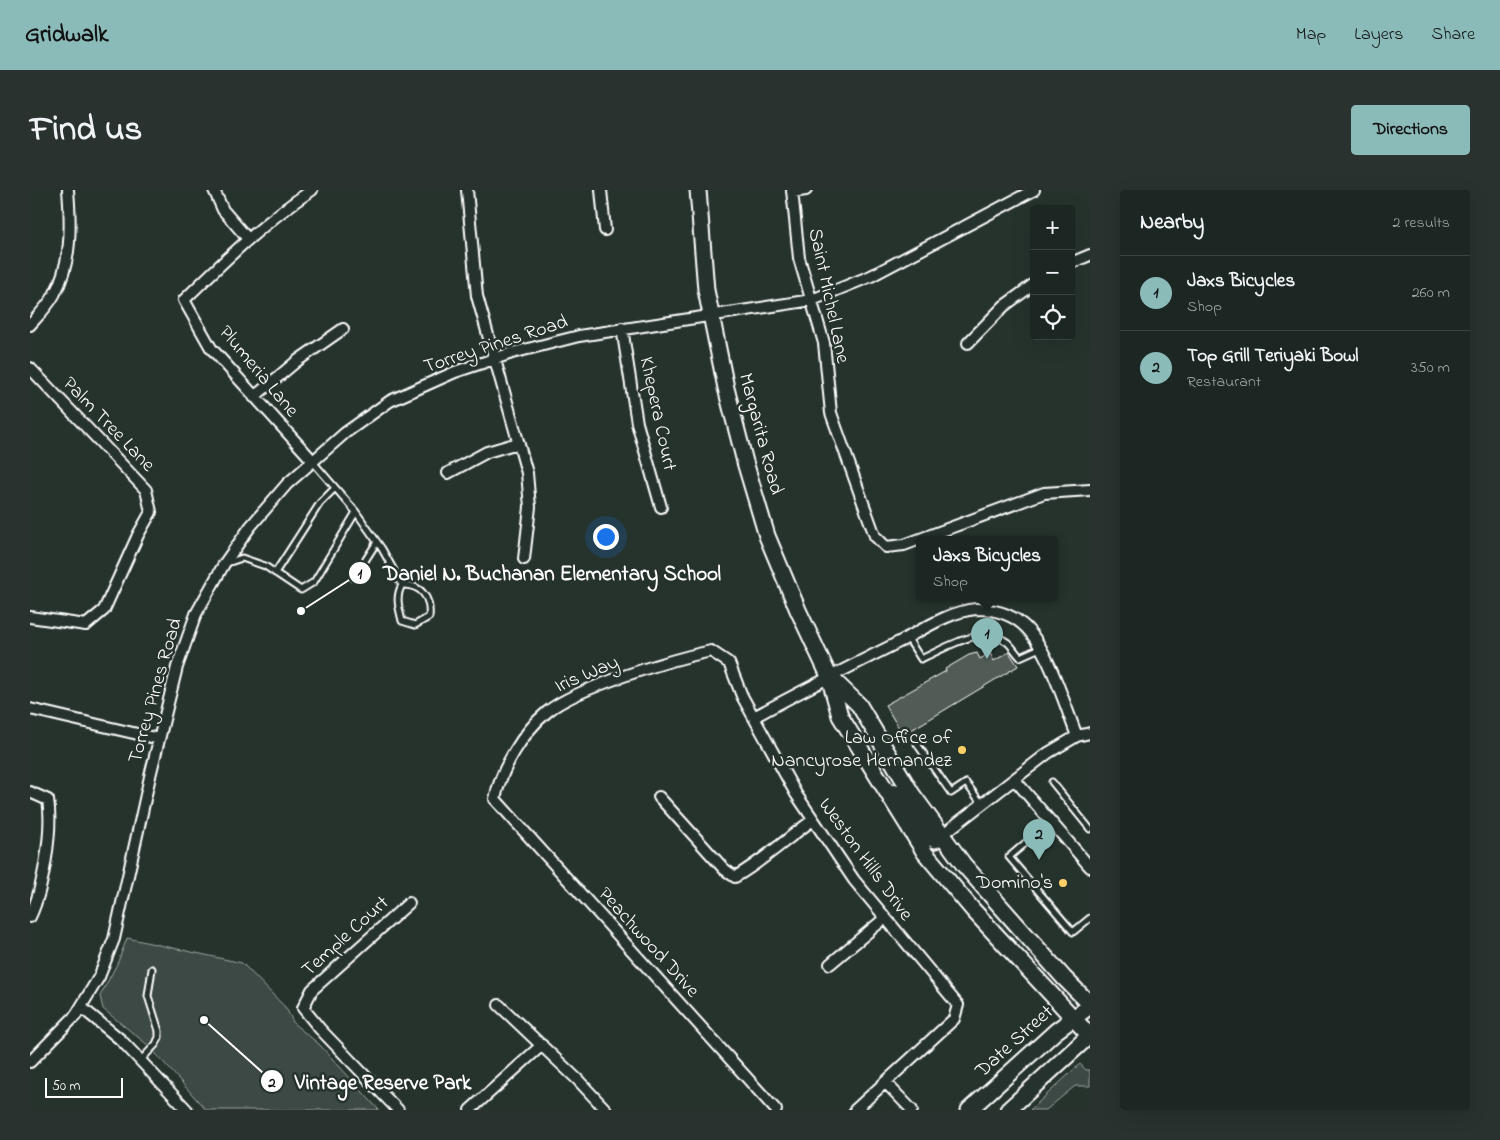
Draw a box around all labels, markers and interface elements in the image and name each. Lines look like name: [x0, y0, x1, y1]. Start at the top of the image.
text: Gridwalk: [25, 18, 109, 53]
text: Map: [1296, 22, 1326, 48]
text: Layers: [1354, 22, 1404, 48]
text: Share: [1432, 22, 1475, 48]
text: Find us: [30, 105, 142, 156]
button: Directions: [1351, 105, 1470, 155]
map controls: [1030, 205, 1075, 340]
button: +: [1030, 205, 1075, 250]
text: Nearby: [1140, 208, 1204, 238]
text: 2 results: [1392, 211, 1450, 235]
street label: Saint Michel Lane: [800, 226, 856, 366]
button: −: [1030, 250, 1075, 295]
text: Jaxs Bicycles: [1187, 268, 1295, 295]
text: 1: [1153, 281, 1159, 305]
text: 260 m: [1412, 281, 1450, 305]
button: locate: [1030, 295, 1075, 340]
text: Shop: [1187, 295, 1222, 319]
street label: Torrey Pines Road: [420, 308, 572, 382]
street label: Plumeria Lane: [211, 320, 305, 424]
text: Top Grill Teriyaki Bowl: [1187, 343, 1358, 370]
street label: Khepera Court: [631, 354, 683, 474]
text: 2: [1152, 356, 1160, 380]
text: 350 m: [1411, 356, 1450, 380]
street label: Margarita Road: [729, 370, 790, 498]
text: Restaurant: [1187, 370, 1261, 394]
street label: Palm Tree Lane: [55, 371, 161, 479]
your location: [593, 524, 619, 550]
popup: [916, 536, 1058, 601]
text: Jaxs Bicycles: [933, 543, 1041, 570]
callout: Daniel N. Buchanan Elementary School: [348, 555, 731, 591]
text: Daniel N. Buchanan Elementary School: [382, 560, 721, 592]
text: 1: [358, 563, 363, 585]
text: Shop: [933, 570, 968, 594]
street label: Torrey Pines Road: [121, 615, 191, 767]
pin: 1: [971, 618, 1003, 659]
street label: Iris Way: [550, 649, 624, 701]
place label: Law Office of Nancyrose Hernandez: [771, 724, 953, 776]
marker: Law Office of Nancyrose Hernandez: [956, 744, 968, 756]
street label: Weston Hills Drive: [811, 793, 920, 927]
pin: 2: [1023, 819, 1055, 860]
place label: Domino's: [975, 869, 1053, 898]
marker: Domino's: [1057, 877, 1069, 889]
street label: Peachwood Drive: [590, 881, 706, 1005]
street label: Temple Court: [296, 890, 396, 984]
street label: Date Street: [969, 999, 1061, 1086]
callout: Vintage Reserve Park: [259, 1063, 481, 1099]
text: Vintage Reserve Park: [294, 1069, 472, 1101]
text: 2: [267, 1072, 276, 1094]
scale bar: [45, 1075, 122, 1098]
text: 50 m: [52, 1076, 80, 1097]

